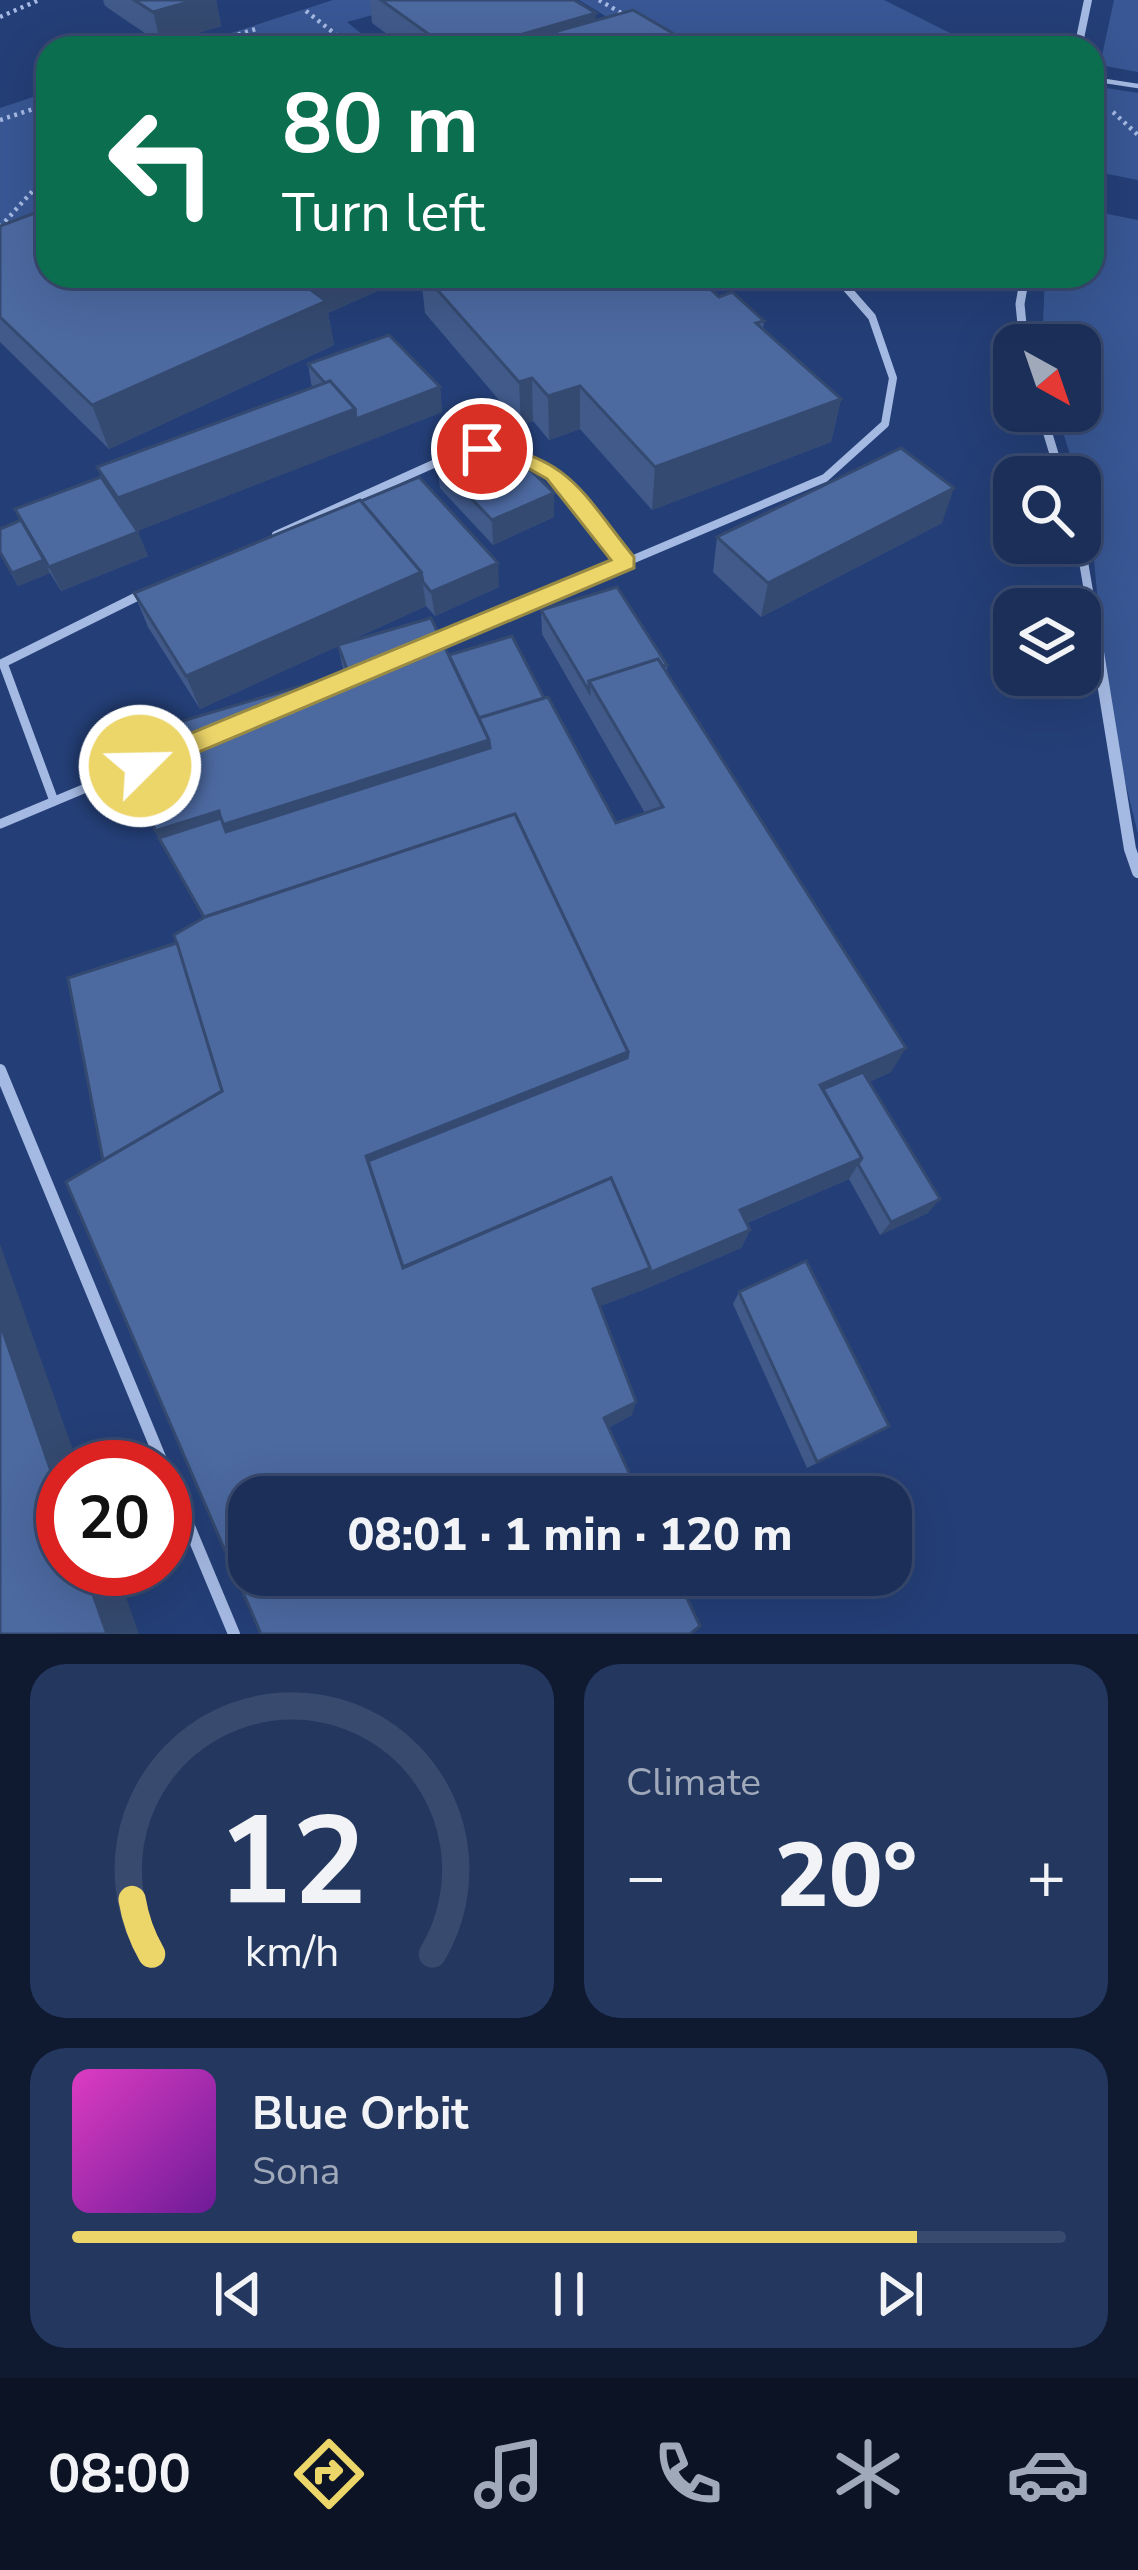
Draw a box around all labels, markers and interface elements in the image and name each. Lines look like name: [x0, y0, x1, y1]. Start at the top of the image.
text: 80 m: [282, 67, 479, 182]
icon: left: [84, 84, 240, 240]
text: Turn left: [282, 176, 485, 250]
north arrow: [993, 324, 1101, 432]
map controls: [993, 324, 1101, 696]
pin: [431, 398, 533, 500]
icon: arrive: [449, 416, 515, 482]
button: search: [993, 456, 1101, 564]
button: layers: [993, 588, 1101, 696]
position arrow: [77, 703, 203, 829]
speed limit sign: 20: [36, 1440, 192, 1596]
text: 08:01 · 1 min · 120 m: [347, 1505, 793, 1566]
text: Climate: [626, 1756, 761, 1809]
text: 12: [217, 1777, 367, 1947]
text: 20°: [775, 1815, 917, 1938]
text: −: [626, 1832, 666, 1922]
text: +: [1026, 1832, 1066, 1922]
text: km/h: [245, 1923, 339, 1981]
text: Blue Orbit: [252, 2084, 469, 2145]
text: Sona: [252, 2145, 341, 2198]
icon: previous: [205, 2261, 271, 2327]
icon: pause: [536, 2261, 602, 2327]
icon: next: [867, 2261, 933, 2327]
icon: directions: [287, 2432, 371, 2516]
icon: music: [467, 2432, 551, 2516]
icon: phone: [646, 2432, 730, 2516]
icon: climate: [826, 2432, 910, 2516]
icon: car: [1006, 2432, 1090, 2516]
text: 08:00: [48, 2437, 191, 2511]

